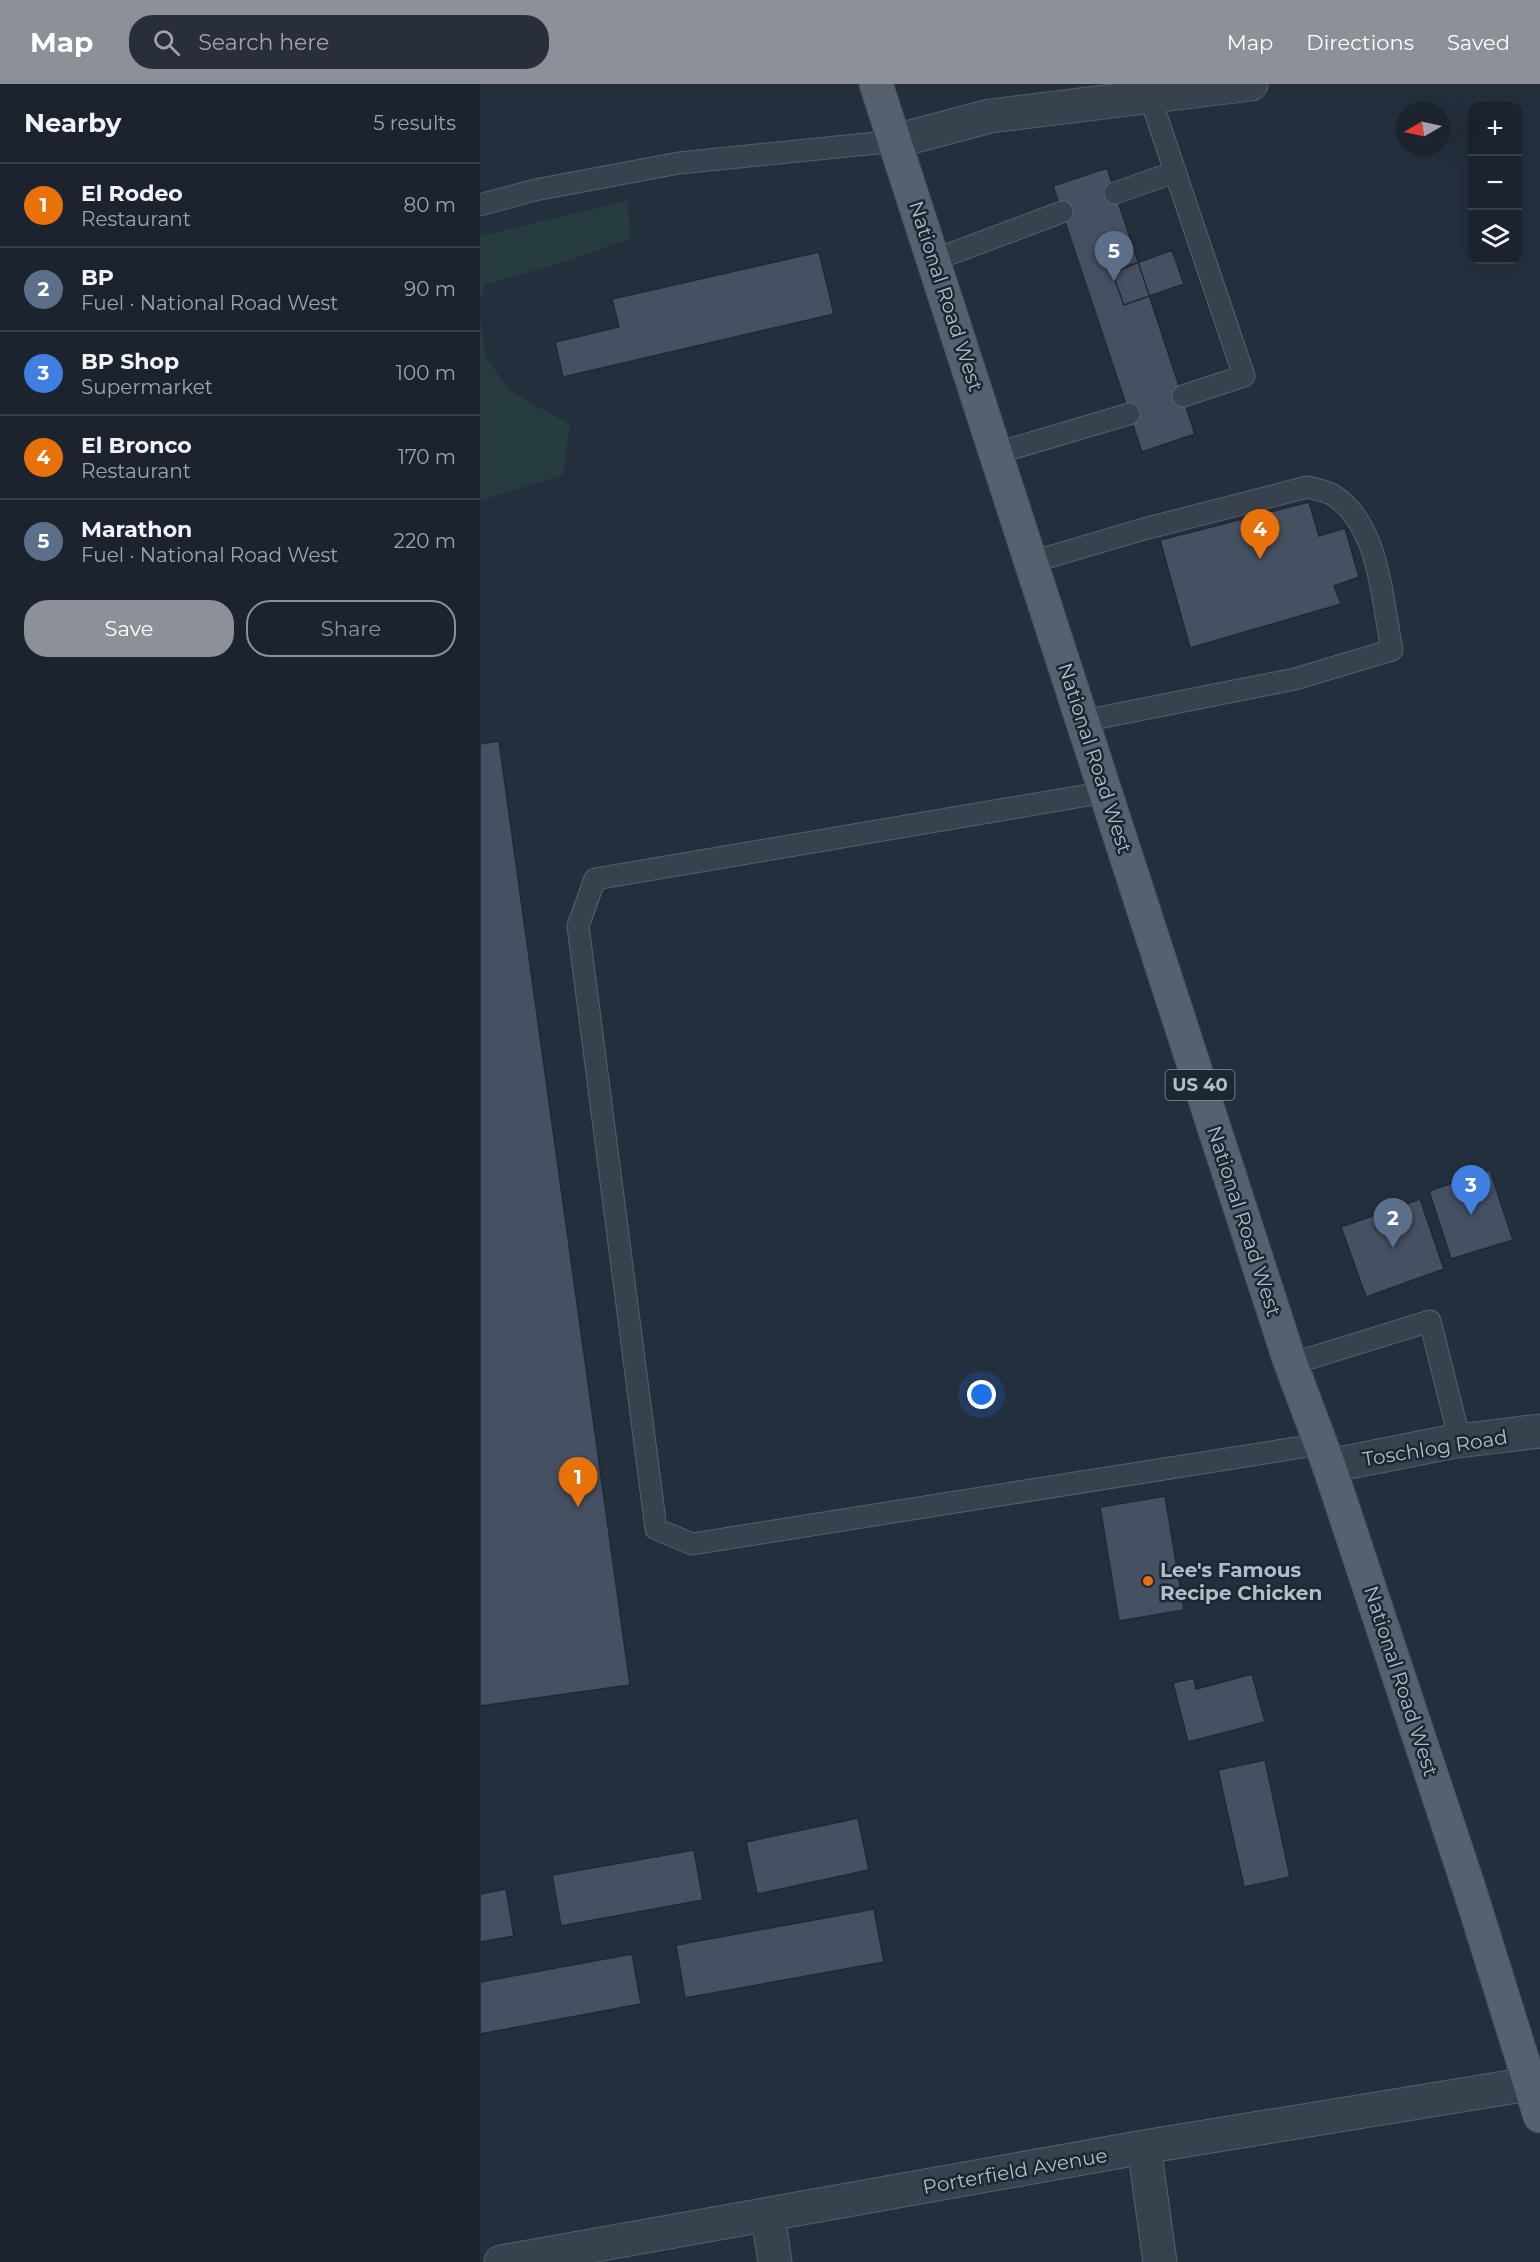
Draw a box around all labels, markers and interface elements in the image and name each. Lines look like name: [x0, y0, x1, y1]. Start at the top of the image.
search box: [129, 15, 549, 69]
text: Map: [30, 25, 93, 59]
icon: search: [150, 26, 183, 59]
text: Search here: [198, 29, 329, 56]
text: Map: [1227, 30, 1273, 55]
text: Directions: [1306, 30, 1414, 55]
text: Saved: [1447, 30, 1510, 55]
north arrow: [1396, 102, 1450, 156]
map controls: [1468, 102, 1522, 264]
button: +: [1468, 102, 1522, 156]
text: Nearby: [24, 107, 121, 139]
text: 5 results: [373, 111, 456, 135]
button: −: [1468, 156, 1522, 210]
text: El Rodeo: [81, 180, 183, 207]
text: 1: [40, 193, 47, 217]
text: 80 m: [404, 193, 456, 217]
street label: National Road West: [904, 198, 988, 394]
text: Restaurant: [81, 207, 191, 231]
button: layers: [1468, 210, 1522, 264]
pin: 5: [1094, 232, 1134, 281]
text: BP: [81, 264, 114, 291]
text: 2: [38, 277, 49, 301]
text: 90 m: [404, 277, 456, 301]
text: Fuel · National Road West: [81, 291, 338, 315]
text: BP Shop: [81, 348, 179, 375]
text: 3: [38, 361, 49, 385]
text: 100 m: [396, 361, 456, 385]
text: Supermarket: [81, 375, 213, 399]
text: El Bronco: [81, 432, 192, 459]
text: 4: [37, 445, 50, 469]
text: 170 m: [398, 445, 456, 469]
text: Restaurant: [81, 459, 191, 483]
pin: 4: [1240, 510, 1280, 559]
text: Marathon: [81, 516, 192, 543]
text: 5: [38, 529, 49, 553]
text: 220 m: [394, 529, 456, 553]
text: Fuel · National Road West: [81, 543, 338, 567]
button: Save: [24, 600, 234, 657]
button: Share: [246, 600, 456, 657]
street label: National Road West: [1053, 660, 1137, 856]
road number: US 40: [1166, 1070, 1234, 1100]
street label: National Road West: [1202, 1123, 1286, 1319]
pin: 3: [1452, 1166, 1490, 1215]
pin: 2: [1374, 1198, 1412, 1248]
your location: [967, 1380, 996, 1409]
street label: Toschlog Road: [1361, 1425, 1509, 1471]
pin: 1: [558, 1458, 598, 1507]
place label: Lee's Famous Recipe Chicken: [1160, 1558, 1322, 1605]
marker: Lee's Famous Recipe Chicken: [1141, 1574, 1155, 1588]
street label: National Road West: [1359, 1583, 1443, 1779]
street label: Porterfield Avenue: [921, 2143, 1109, 2199]

